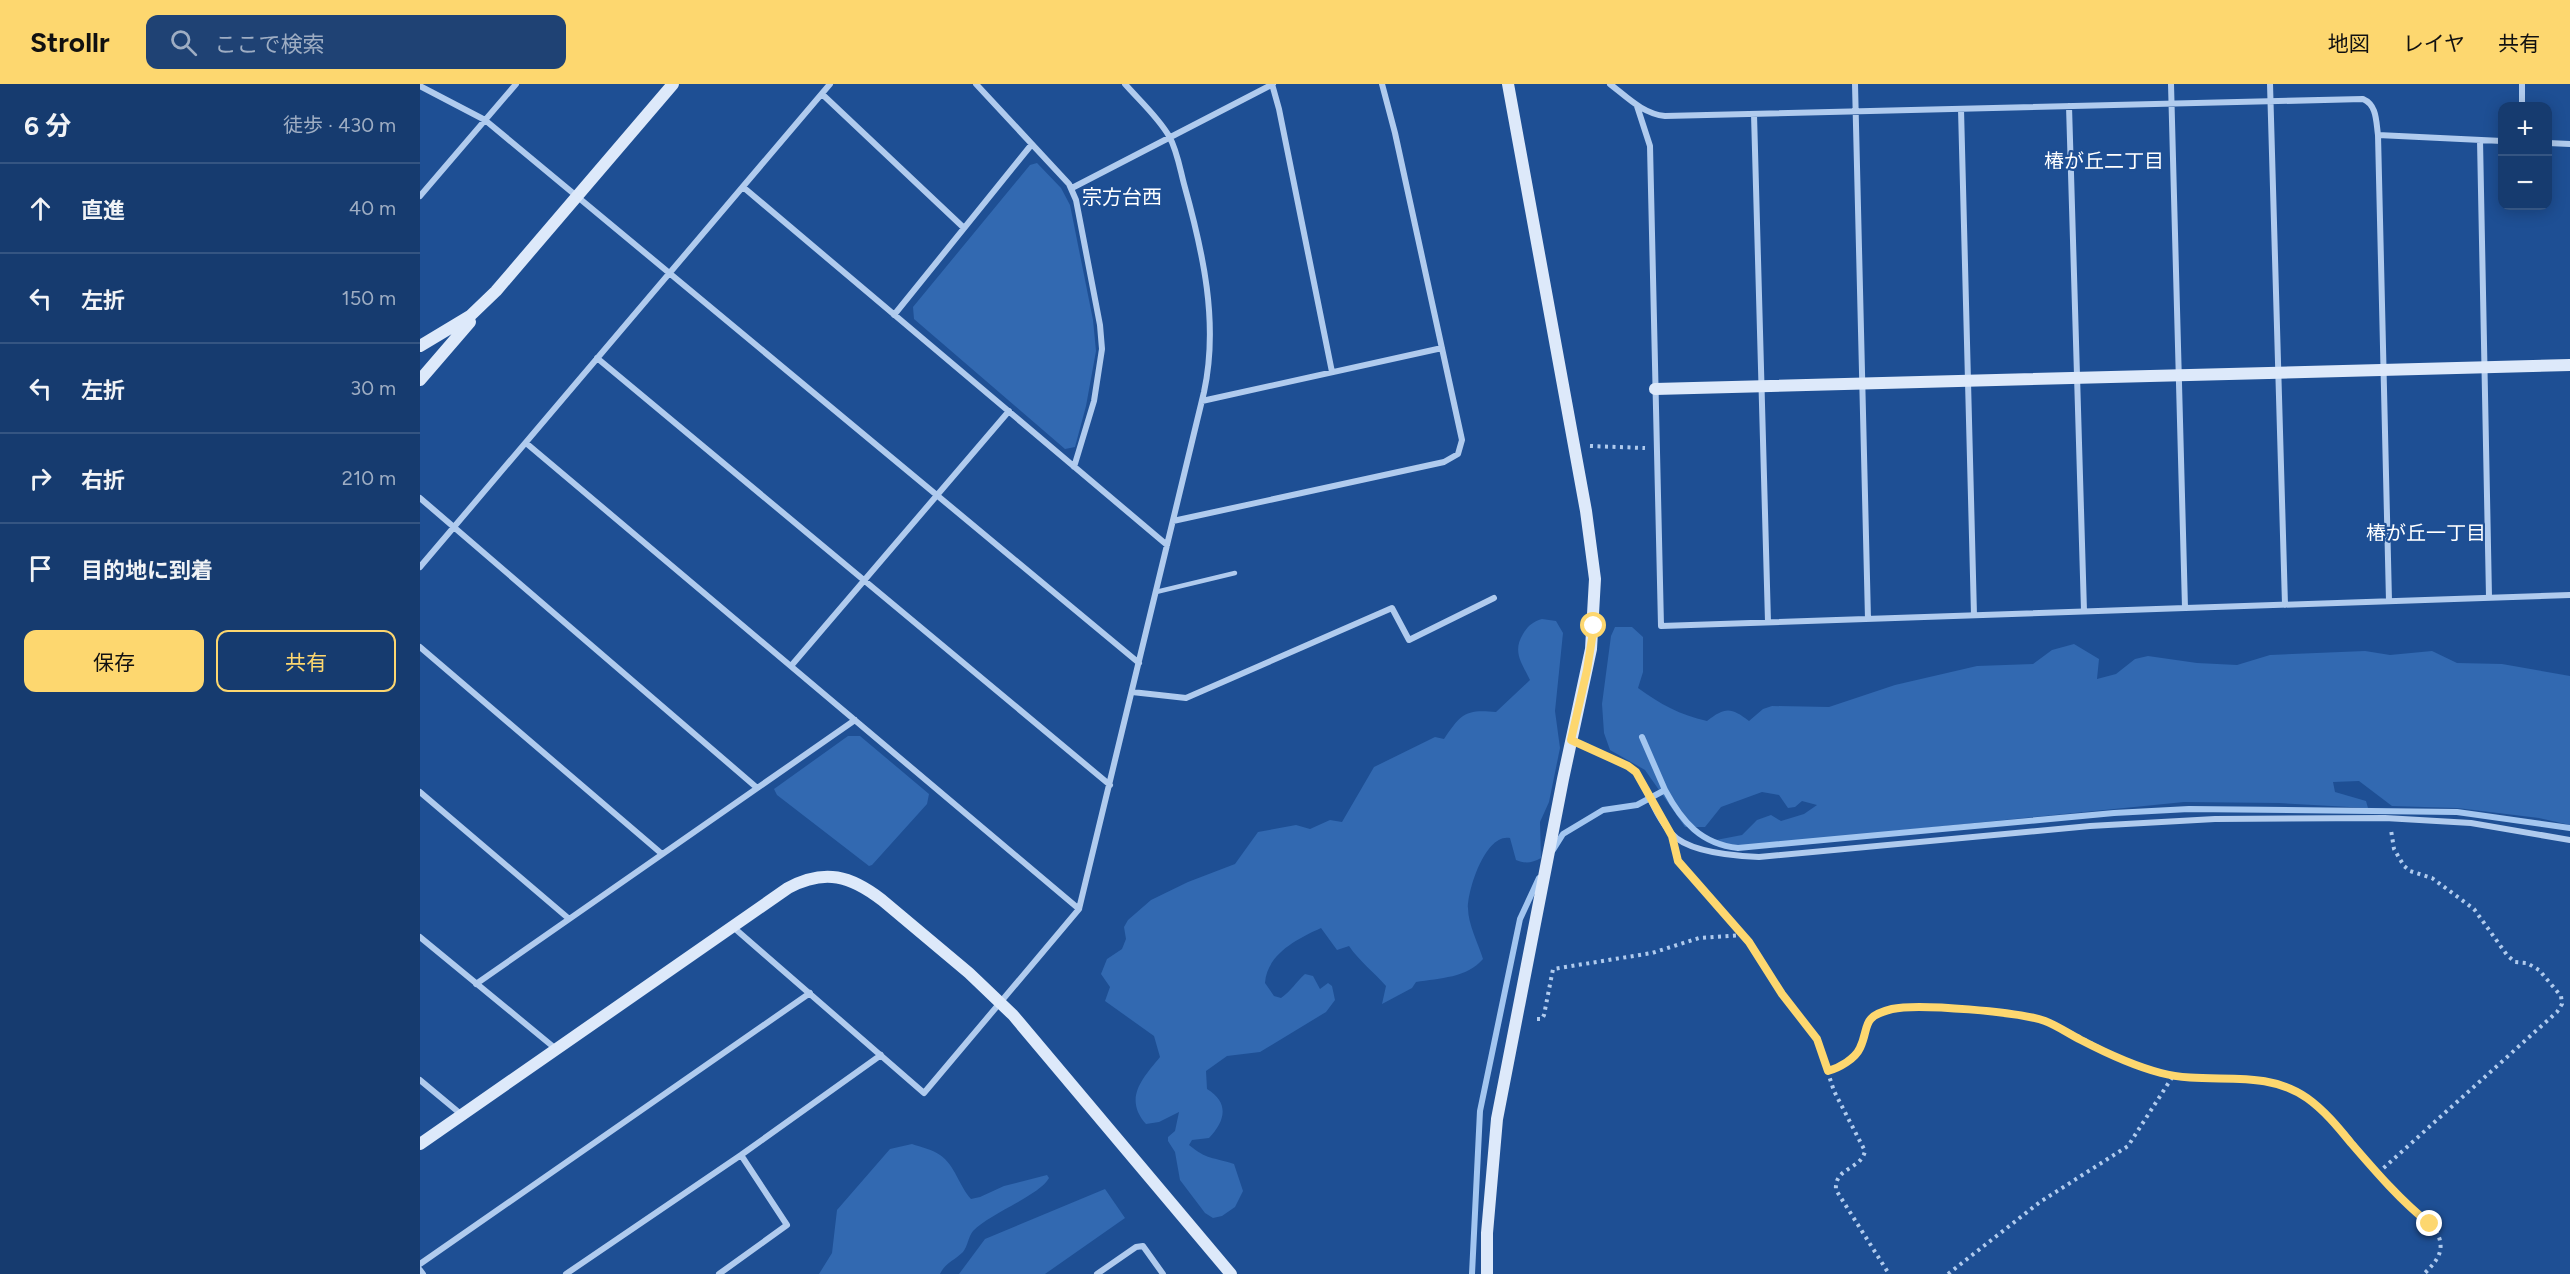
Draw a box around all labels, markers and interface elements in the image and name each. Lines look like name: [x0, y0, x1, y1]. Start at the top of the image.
search box: [146, 15, 566, 69]
text: Strollr: [30, 25, 110, 59]
icon: search: [167, 26, 200, 59]
text: ここで検索: [215, 31, 325, 58]
text: 地図: [2328, 31, 2370, 56]
text: レイヤ: [2403, 31, 2465, 56]
text: 共有: [2498, 31, 2540, 56]
map controls: [2498, 102, 2552, 210]
button: +: [2498, 102, 2552, 156]
text: 6 分: [24, 110, 71, 142]
text: 徒歩 · 430 m: [283, 113, 396, 137]
district label: 椿が丘二丁目: [2044, 149, 2164, 173]
button: −: [2498, 156, 2552, 210]
district label: 宗方台西: [1082, 185, 1162, 209]
icon: ahead: [24, 192, 57, 225]
text: 40 m: [349, 196, 396, 220]
text: 直進: [81, 197, 125, 224]
icon: left: [24, 282, 57, 315]
text: 150 m: [341, 286, 396, 310]
text: 左折: [81, 287, 125, 314]
icon: left: [24, 372, 57, 405]
text: 30 m: [350, 376, 396, 400]
text: 左折: [81, 377, 125, 404]
icon: right: [24, 462, 57, 495]
text: 210 m: [342, 466, 396, 490]
text: 右折: [81, 467, 125, 494]
district label: 椿が丘一丁目: [2366, 521, 2486, 545]
icon: arrive: [24, 552, 57, 585]
text: 目的地に到着: [81, 557, 213, 584]
route start: [1580, 612, 1606, 638]
button: 保存: [24, 630, 204, 692]
button: 共有: [216, 630, 396, 692]
route end: [2416, 1210, 2442, 1236]

